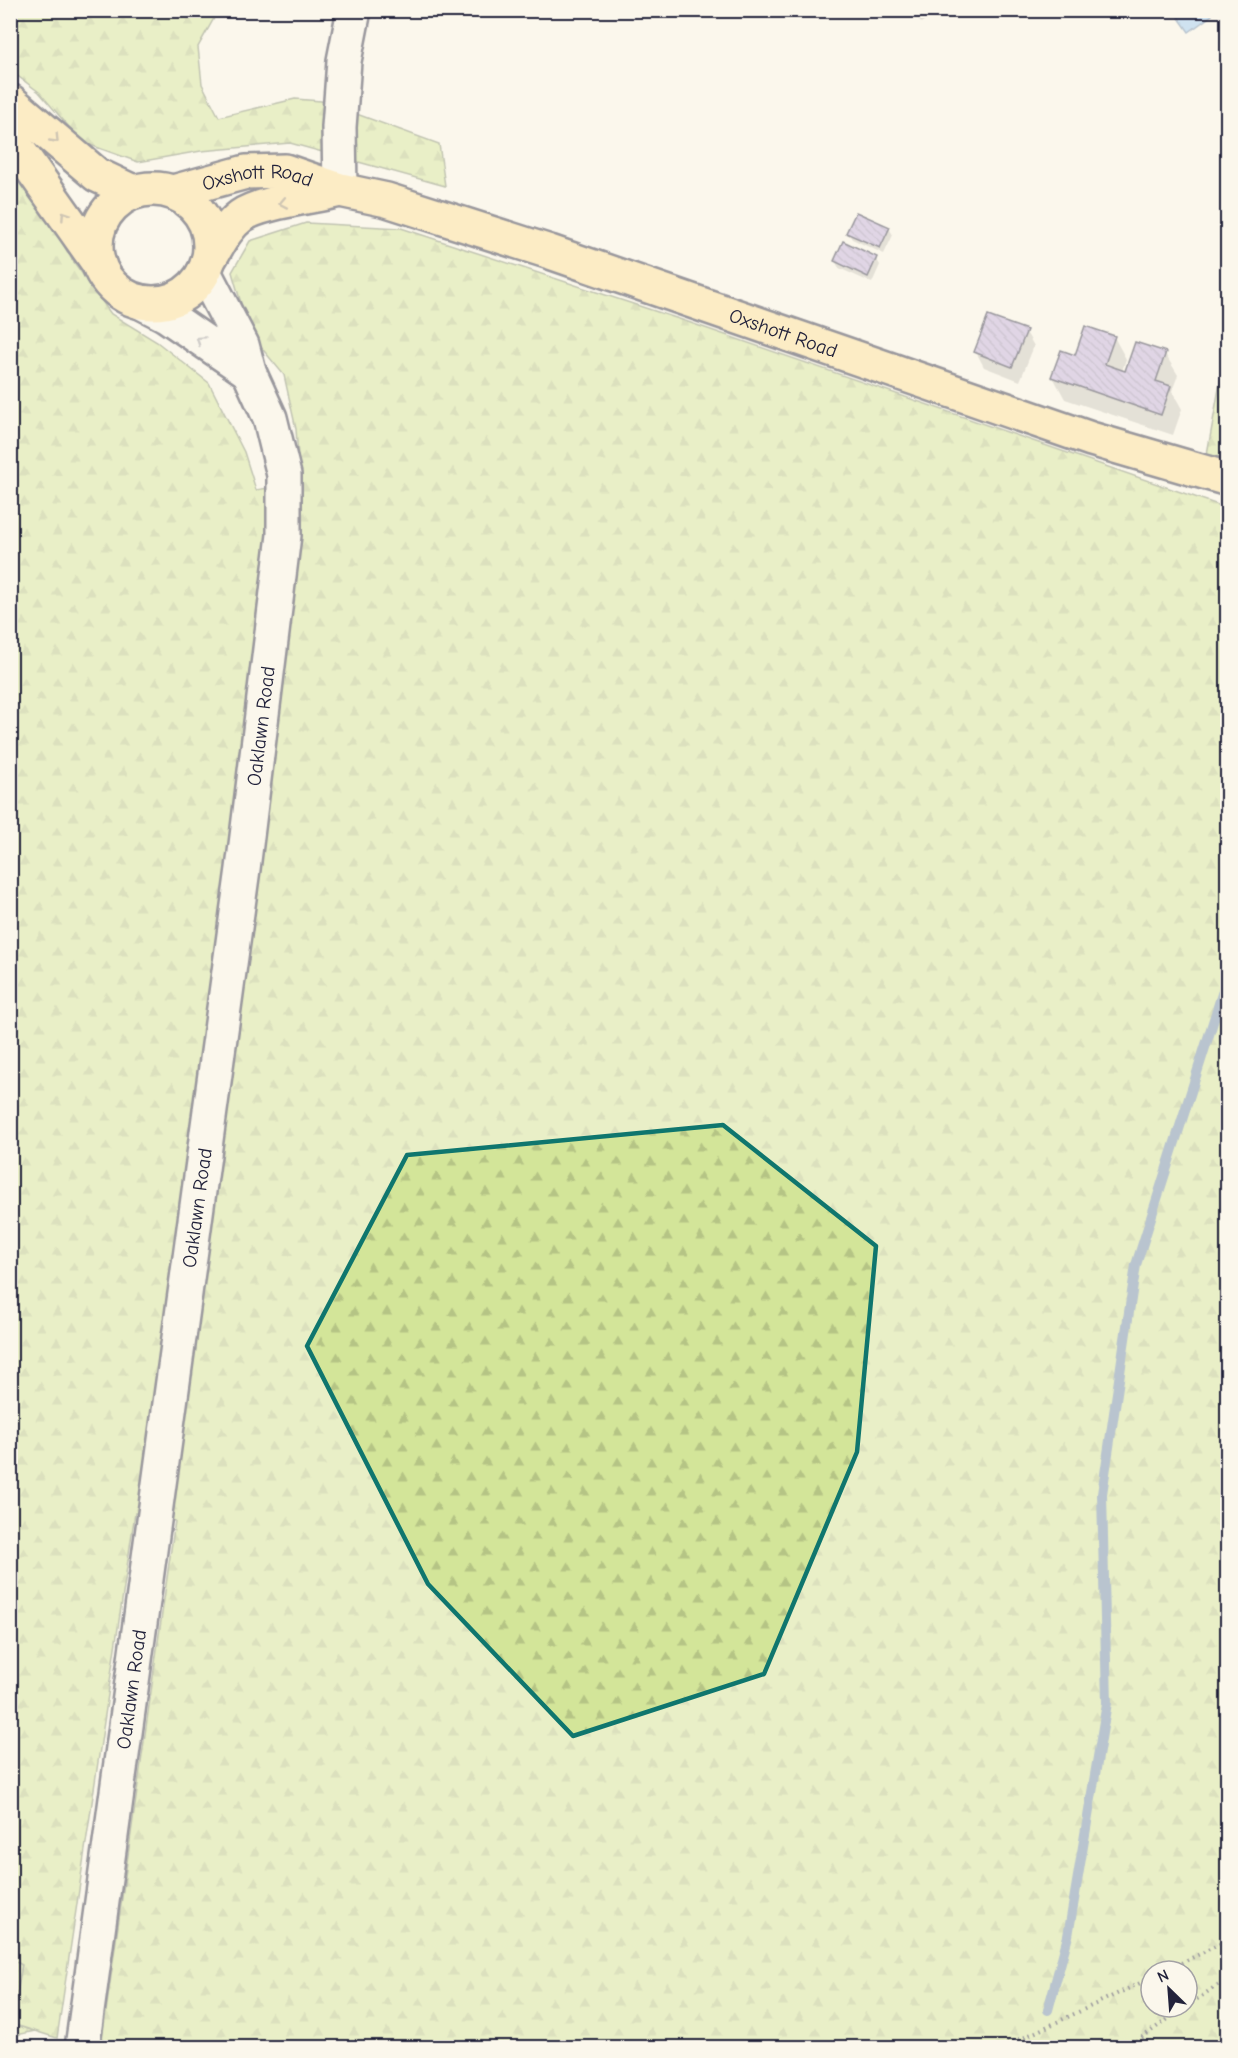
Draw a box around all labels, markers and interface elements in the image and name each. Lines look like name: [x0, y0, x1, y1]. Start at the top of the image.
one-way arrow: [47, 131, 58, 142]
street label: Oxshott Road: [199, 159, 316, 195]
one-way arrow: [278, 196, 288, 209]
one-way arrow: [61, 211, 72, 222]
street label: Oxshott Road: [726, 303, 841, 362]
one-way arrow: [196, 336, 207, 347]
street label: Oaklawn Road: [242, 665, 279, 787]
street label: Oaklawn Road: [177, 1147, 216, 1269]
street label: Oaklawn Road: [111, 1628, 151, 1751]
north arrow: [1139, 1959, 1199, 2019]
text: N: [1155, 1966, 1172, 1987]

